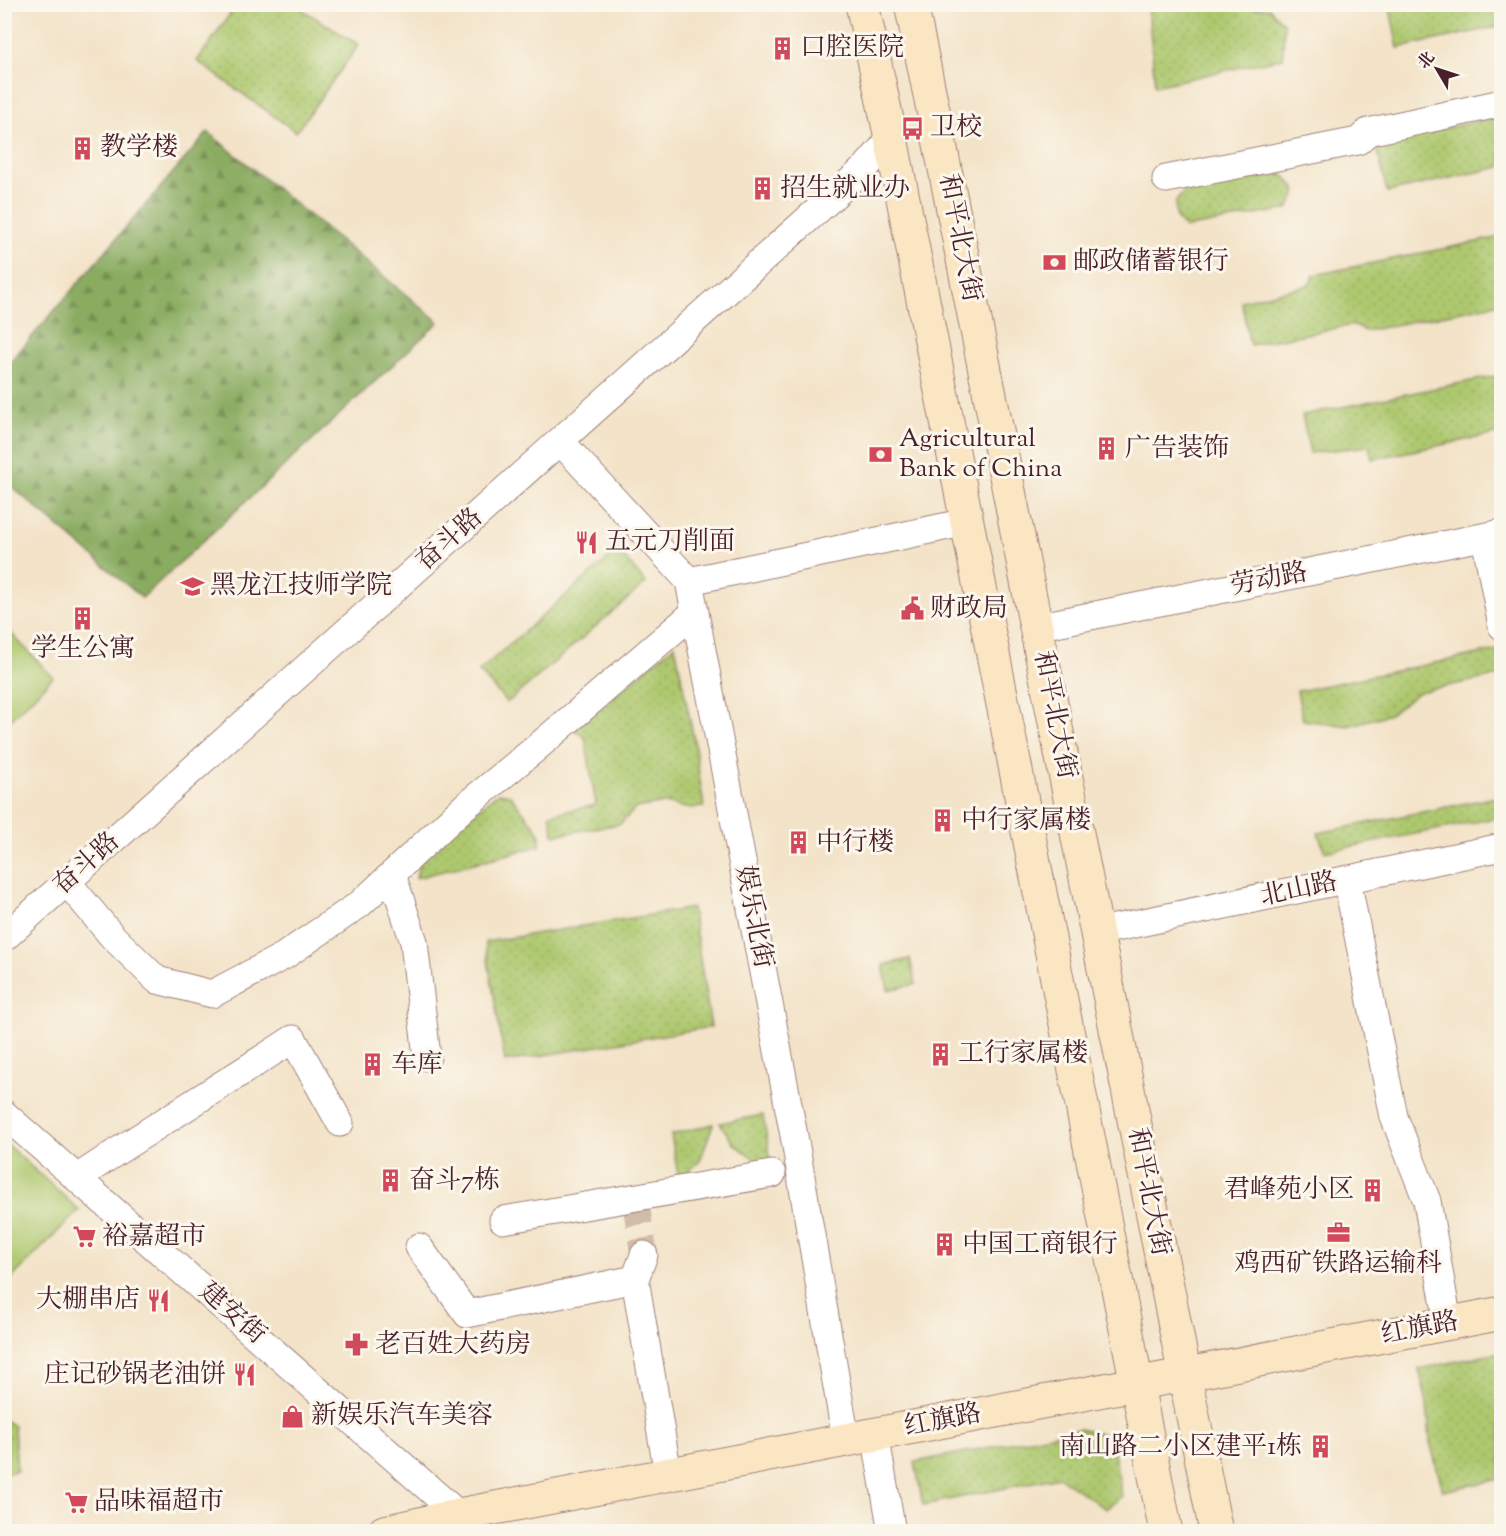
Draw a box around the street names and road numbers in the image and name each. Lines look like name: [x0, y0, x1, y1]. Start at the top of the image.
street label: 和平北大街: [928, 171, 990, 305]
street label: 奋斗路: [409, 500, 491, 580]
street label: 劳动路: [1227, 554, 1311, 606]
street label: 和平北大街: [1023, 648, 1085, 782]
street label: 奋斗路: [46, 824, 128, 904]
street label: 娱乐北街: [725, 862, 781, 972]
street label: 北山路: [1257, 864, 1341, 916]
street label: 和平北大街: [1117, 1125, 1179, 1259]
street label: 建安街: [190, 1274, 274, 1354]
street label: 红旗路: [1378, 1303, 1462, 1355]
street label: 红旗路: [901, 1395, 985, 1447]

